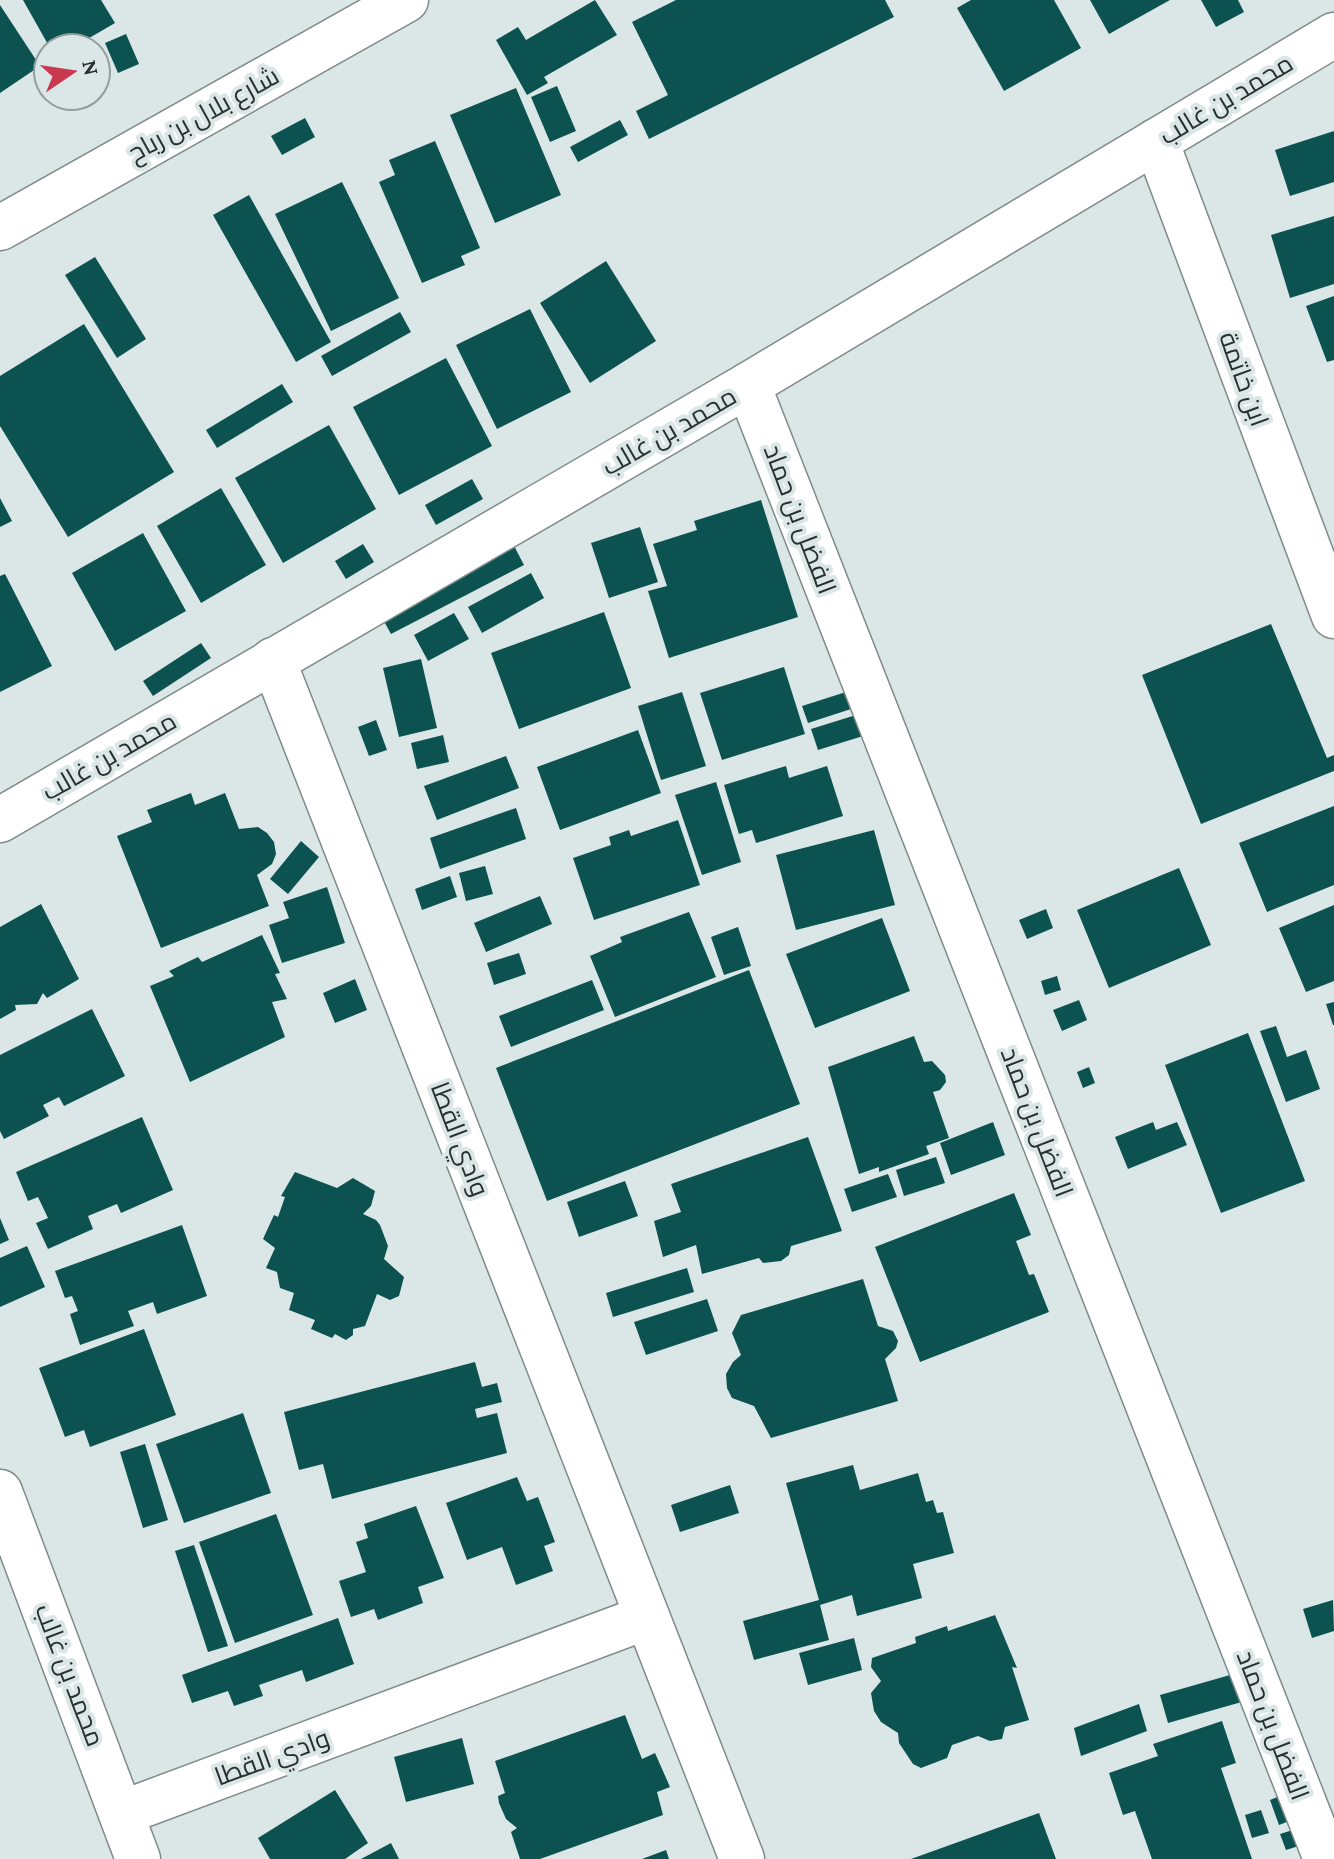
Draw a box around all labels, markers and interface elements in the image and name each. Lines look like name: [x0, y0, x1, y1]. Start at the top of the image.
north arrow: [32, 32, 112, 112]
street label: محمد بن غالب: [1154, 48, 1299, 151]
text: N: [77, 57, 105, 78]
street label: شارع بلال بن رباح: [123, 61, 285, 170]
street label: ابن خاتمة: [1212, 328, 1274, 431]
street label: محمد بن غالب: [597, 381, 742, 482]
street label: الفضل بن حماد: [757, 440, 841, 599]
street label: محمد بن غالب: [37, 706, 182, 807]
street label: الفضل بن حماد: [994, 1043, 1078, 1202]
street label: وادي القطا: [420, 1078, 495, 1202]
street label: محمد بن غالب: [28, 1600, 110, 1751]
street label: الفضل بن حماد: [1230, 1646, 1314, 1805]
street label: وادي القطا: [211, 1723, 335, 1796]

